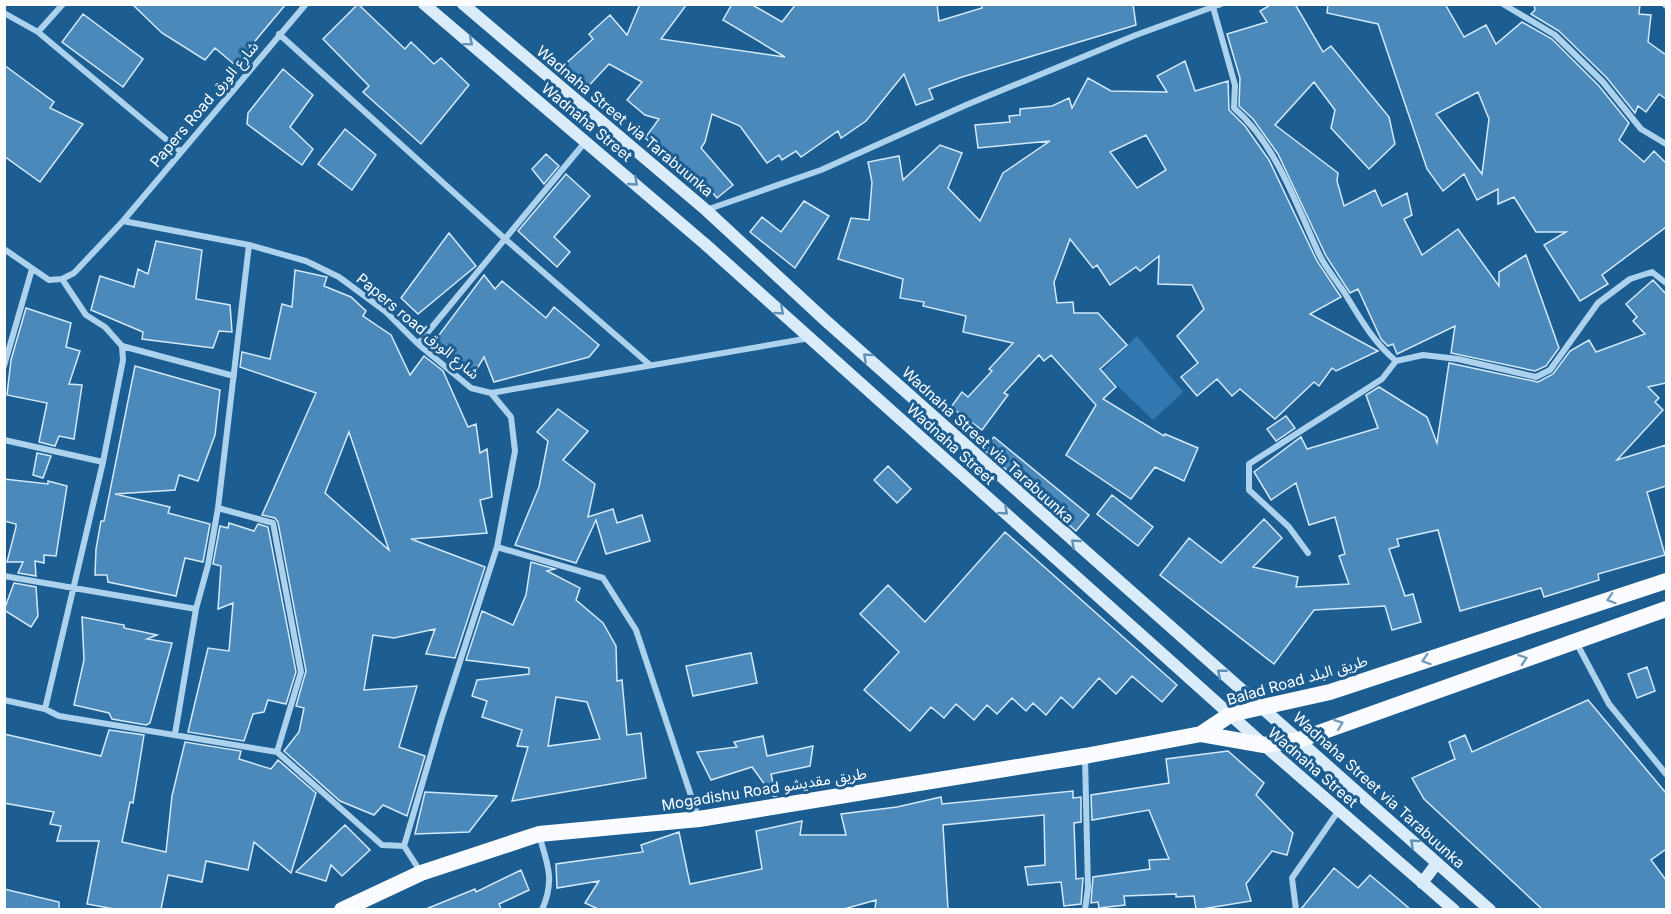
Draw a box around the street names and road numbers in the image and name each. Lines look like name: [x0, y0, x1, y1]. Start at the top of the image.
street label: Papers Road شارع الورق: [146, 37, 265, 173]
street label: Wadnaha Street via Tarabuunka: [533, 42, 717, 200]
street label: Wadnaha Street: [538, 79, 636, 165]
street label: Papers road شارع الورق: [351, 269, 484, 385]
street label: Wadnaha Street via Tarabuunka: [898, 363, 1078, 527]
street label: Wadnaha Street: [903, 399, 999, 489]
street label: Balad Road طريق البلد: [1224, 651, 1370, 710]
street label: Wadnaha Street via Tarabuunka: [1289, 708, 1469, 872]
street label: Wadnaha Street: [1264, 723, 1362, 811]
street label: Mogadishu Road طريق مقديشو: [660, 763, 868, 816]

